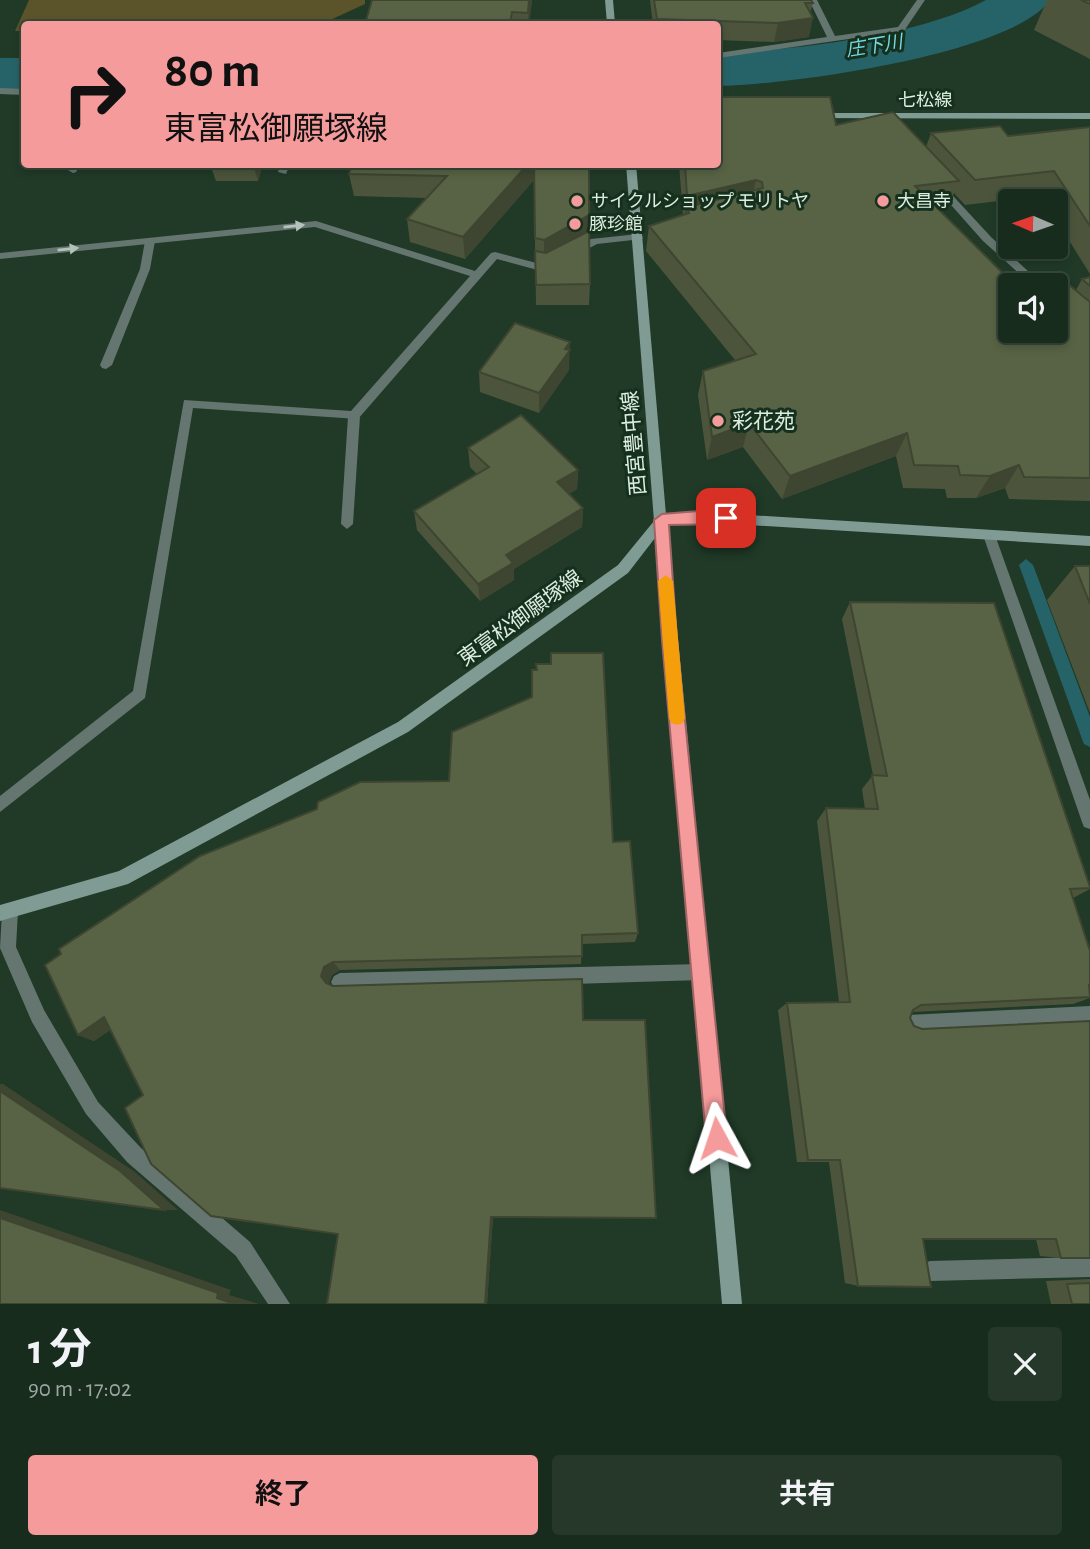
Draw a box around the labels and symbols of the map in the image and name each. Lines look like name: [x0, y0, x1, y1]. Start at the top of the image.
water label: 庄下川: [844, 31, 906, 60]
street label: 七松線: [898, 90, 952, 110]
north arrow: [998, 189, 1068, 259]
place label: サイクルショップ モリトヤ: [591, 192, 809, 211]
place label: 大昌寺: [897, 192, 951, 211]
marker: サイクルショップ モリトヤ: [569, 193, 585, 209]
marker: 大昌寺: [875, 193, 891, 209]
place label: 豚珍館: [589, 215, 643, 234]
marker: 豚珍館: [567, 216, 583, 232]
one-way arrow: [283, 220, 305, 231]
one-way arrow: [57, 243, 79, 254]
street label: 西宮豊中線: [618, 390, 650, 496]
place label: 彩花苑: [732, 410, 795, 432]
marker: 彩花苑: [710, 413, 726, 429]
pin: [696, 488, 756, 548]
street label: 東富松御願塚線: [454, 566, 586, 670]
position arrow: [680, 1101, 754, 1175]

